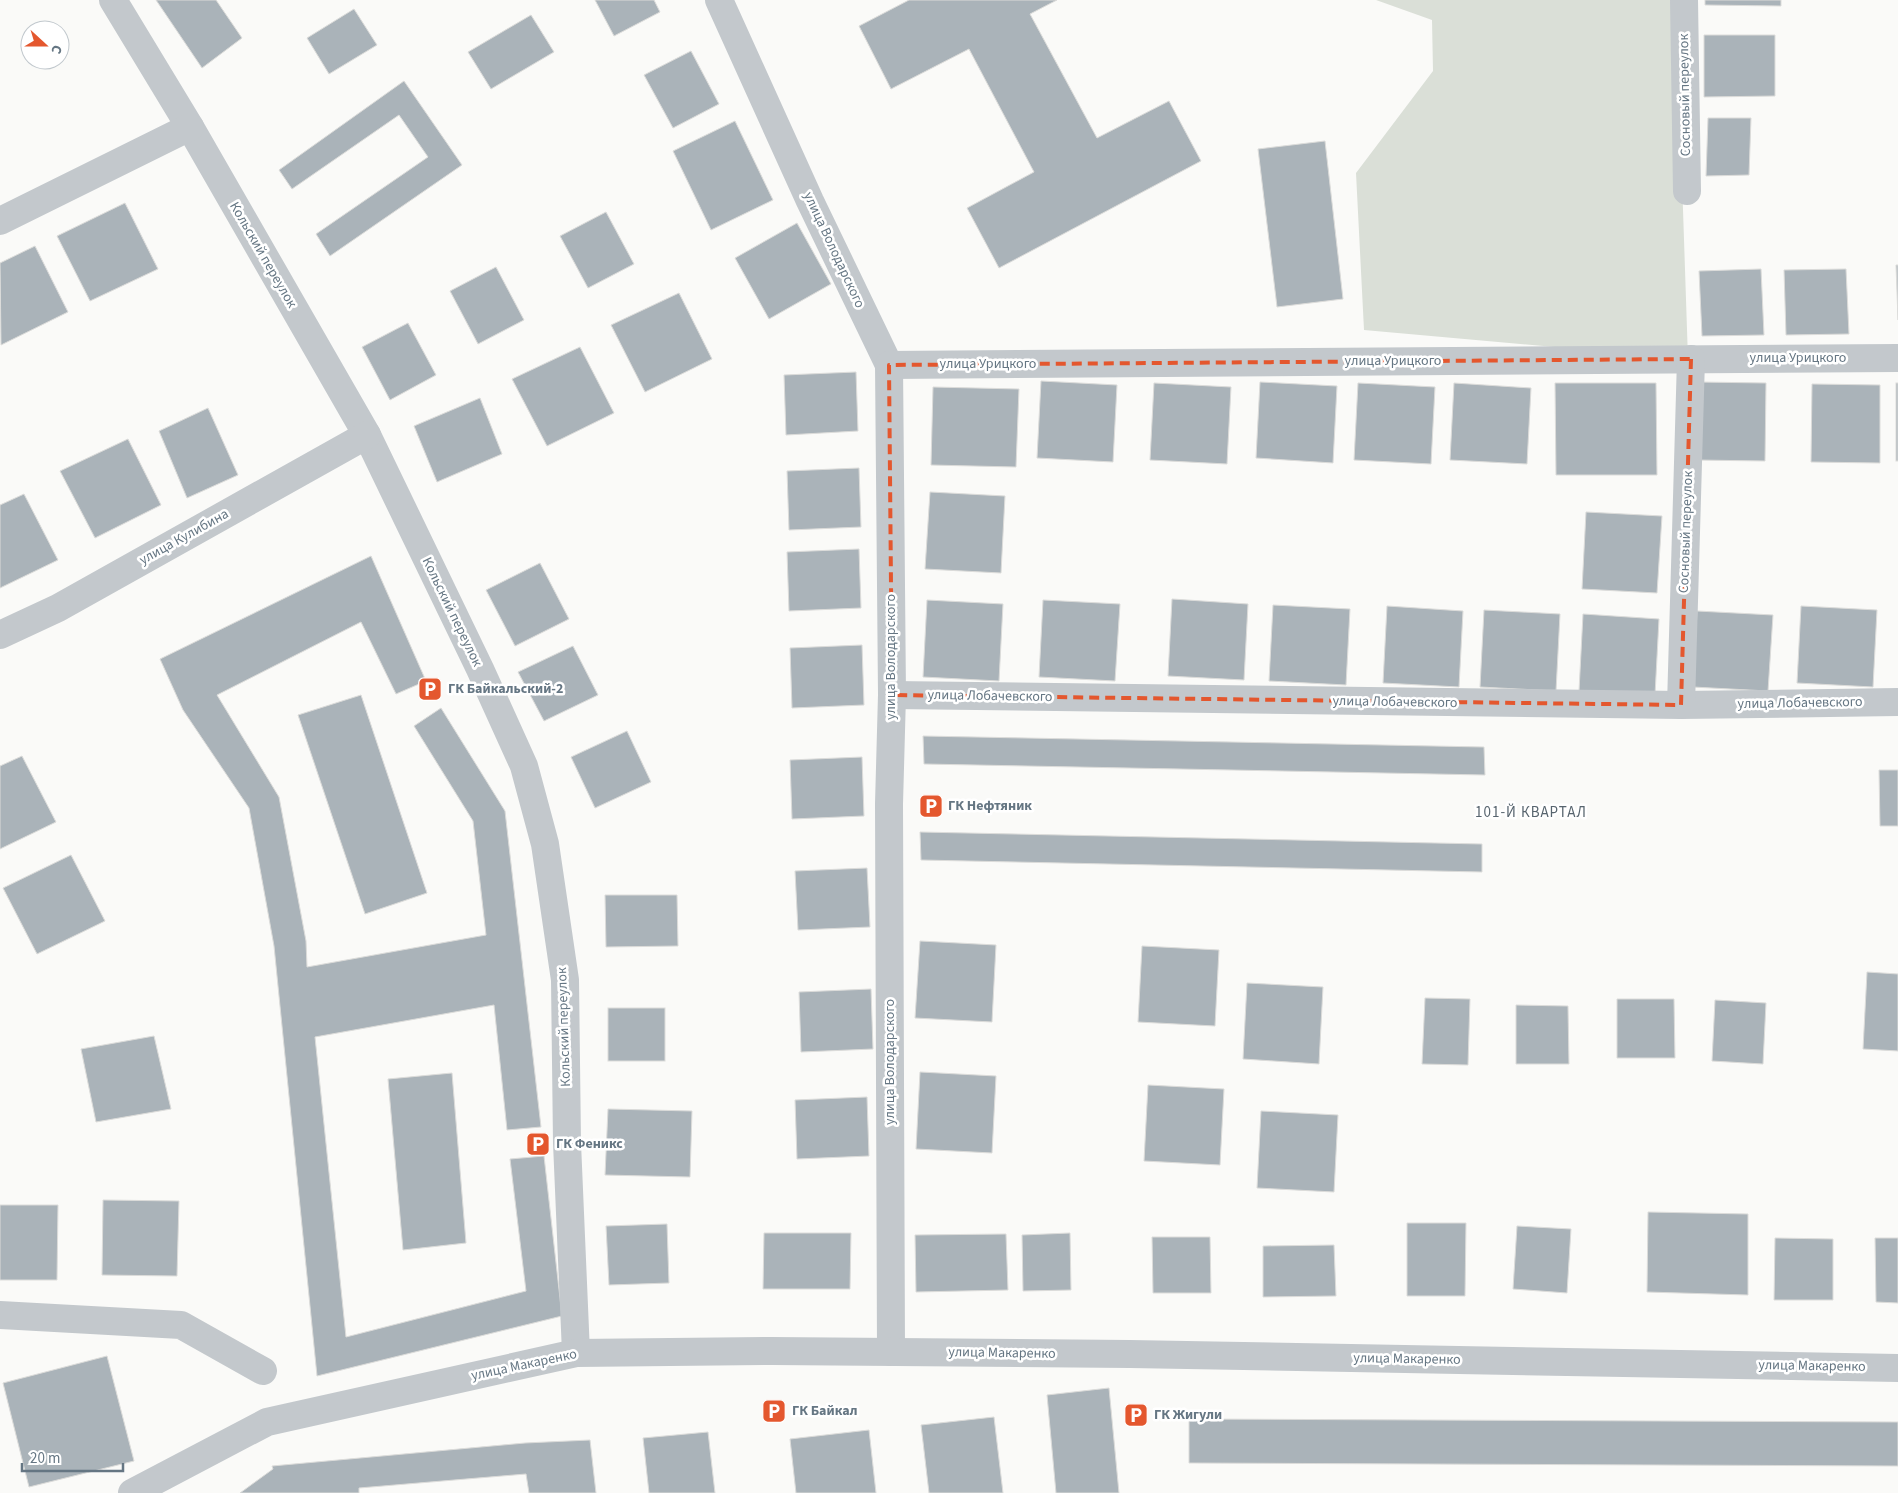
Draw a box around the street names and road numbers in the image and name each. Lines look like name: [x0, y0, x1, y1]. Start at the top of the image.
street label: Сосновый переулок: [1674, 33, 1696, 156]
street label: улица Володарского: [798, 189, 870, 311]
street label: Кольский переулок: [224, 198, 302, 312]
street label: улица Урицкого: [1750, 348, 1846, 368]
street label: улица Урицкого: [1345, 351, 1441, 371]
street label: улица Урицкого: [940, 354, 1036, 374]
street label: Сосновый переулок: [1674, 470, 1698, 594]
street label: улица Кулибина: [136, 504, 232, 570]
street label: Кольский переулок: [417, 554, 487, 670]
street label: улица Володарского: [881, 594, 901, 720]
street label: улица Лобачевского: [927, 685, 1053, 707]
street label: улица Лобачевского: [1332, 691, 1458, 713]
street label: улица Лобачевского: [1737, 692, 1863, 714]
street label: Кольский переулок: [552, 967, 576, 1087]
street label: улица Володарского: [880, 999, 900, 1125]
street label: улица Макаренко: [948, 1342, 1056, 1364]
street label: улица Макаренко: [469, 1344, 579, 1386]
street label: улица Макаренко: [1353, 1348, 1461, 1370]
street label: улица Макаренко: [1758, 1355, 1866, 1377]

